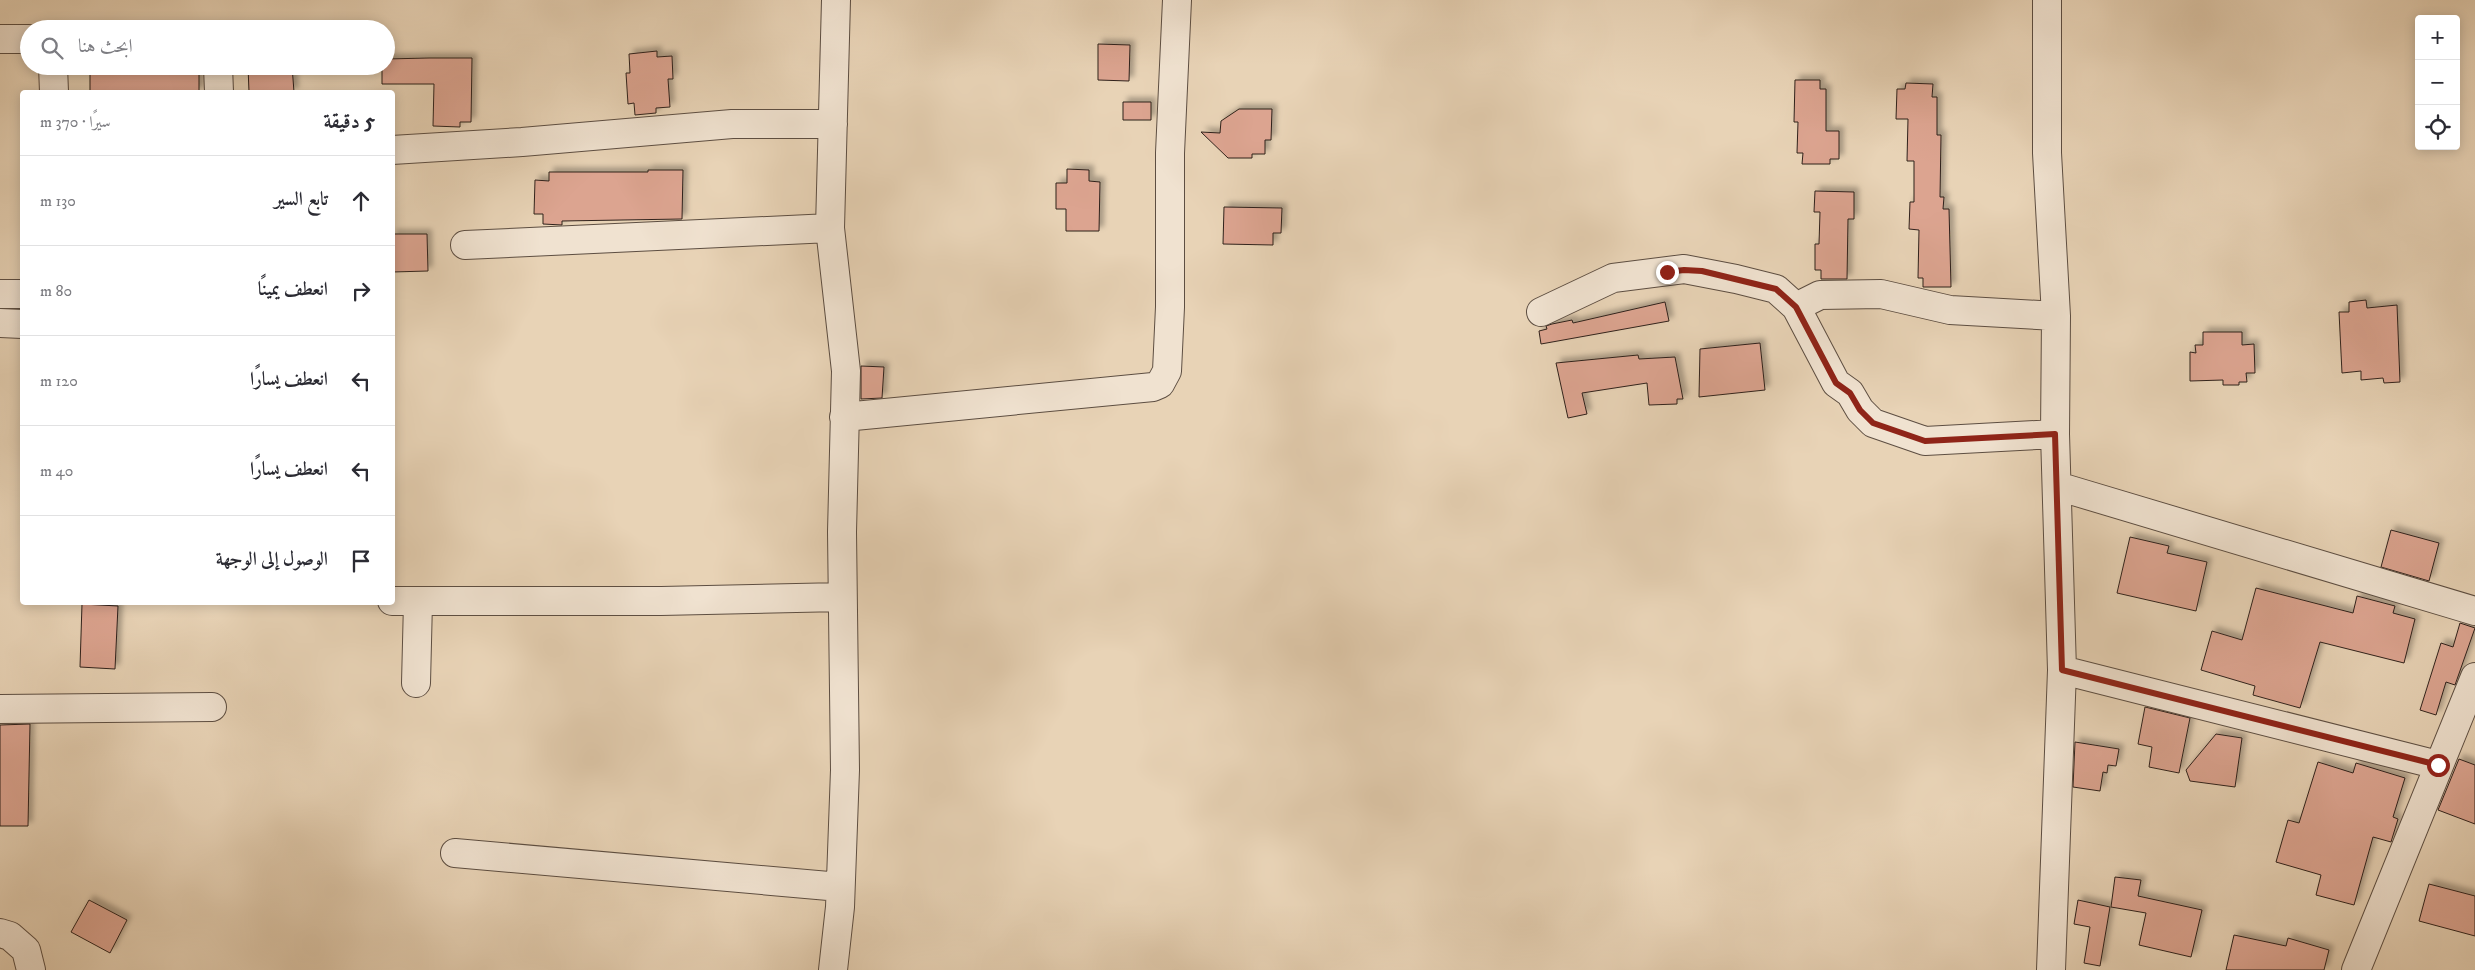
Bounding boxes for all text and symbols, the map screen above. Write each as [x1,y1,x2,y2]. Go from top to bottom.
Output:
map controls [2415,15,2460,150]
button: + [2415,15,2460,60]
search box [20,20,395,75]
icon: search [38,34,66,62]
text: ابحث هنا [78,35,133,58]
button: − [2415,60,2460,105]
button: locate [2415,105,2460,150]
text: 5 دقيقة [323,109,375,135]
text: سيرًا · 370 m [40,112,111,132]
icon: ahead [347,187,375,215]
text: تابع السير [274,188,328,211]
text: 130 m [40,191,76,211]
route end [1656,261,1679,284]
icon: right [347,277,375,305]
text: انعطف يمينًا [258,278,328,301]
text: 80 m [40,281,72,301]
icon: left [347,367,375,395]
text: انعطف يسارًا [250,368,328,391]
text: 120 m [40,371,78,391]
icon: left [347,457,375,485]
text: انعطف يسارًا [250,458,328,481]
text: 40 m [40,461,73,481]
icon: arrive [347,547,375,575]
text: الوصول إلى الوجهة [216,548,328,571]
route start [2427,754,2450,777]

